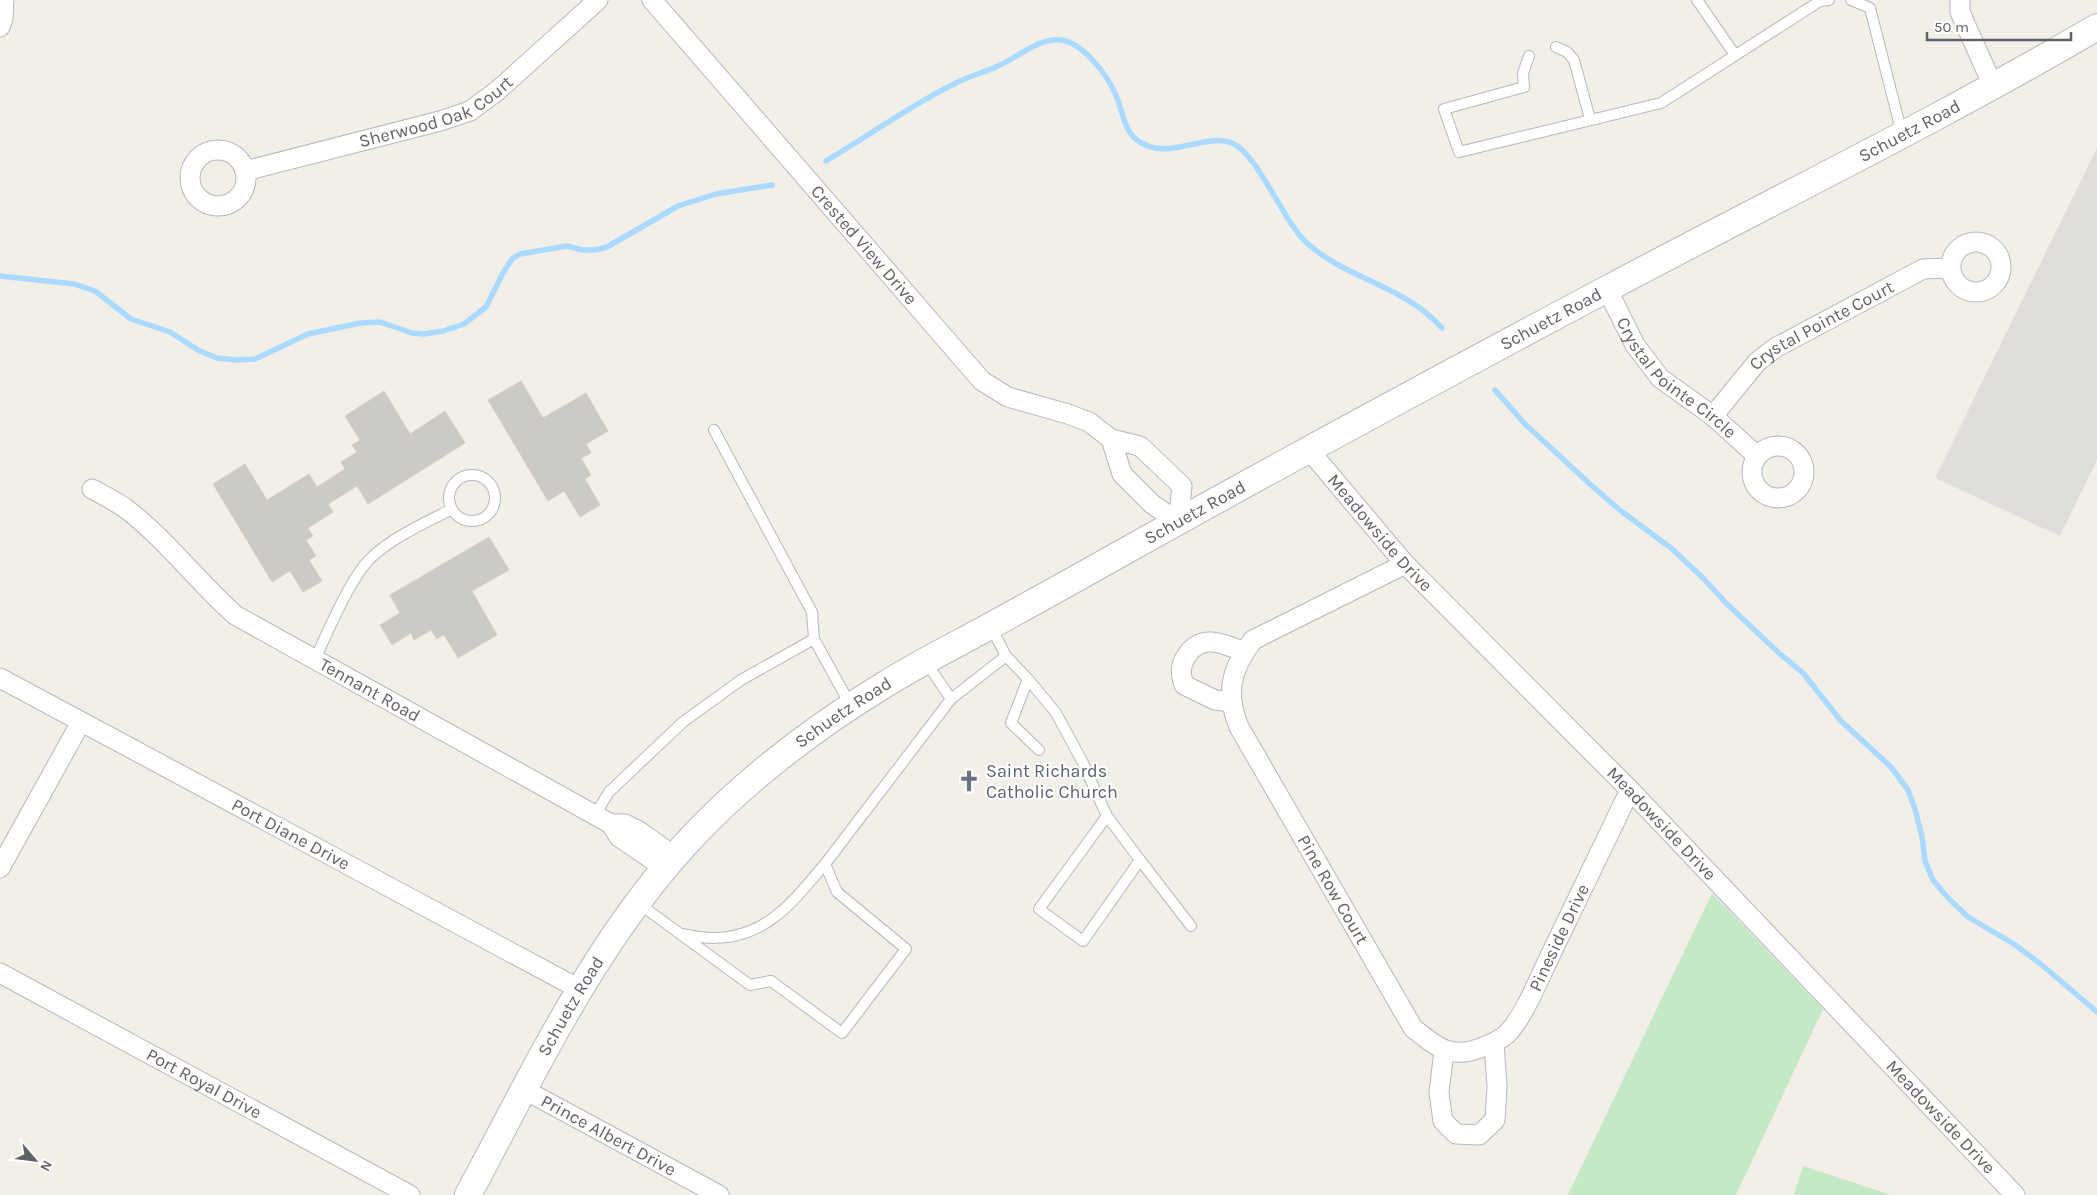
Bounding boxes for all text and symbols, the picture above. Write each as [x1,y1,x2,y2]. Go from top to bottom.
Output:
scale bar [1927,10,2071,42]
text: 50 m [1934,18,1969,36]
street label: Sherwood Oak Court [356,71,518,152]
street label: Schuetz Road [1855,95,1964,167]
street label: Crested View Drive [806,180,922,309]
street label: Crystal Pointe Court [1744,276,1898,374]
street label: Schuetz Road [1496,283,1606,355]
street label: Crystal Pointe Circle [1612,313,1741,443]
street label: Meadowside Drive [1323,469,1437,596]
street label: Schuetz Road [1141,475,1249,549]
street label: Tennant Road [316,653,424,727]
street label: Schuetz Road [790,672,896,753]
place label: Saint Richards Catholic Church [986,760,1118,803]
street label: Meadowside Drive [1602,762,1721,885]
church icon: Saint Richards Catholic Church [956,768,982,794]
street label: Port Diane Drive [228,793,354,875]
street label: Pine Row Court [1293,831,1373,949]
street label: Pineside Drive [1524,880,1594,995]
street label: Schuetz Road [533,952,609,1060]
street label: Port Royal Drive [143,1043,266,1124]
street label: Meadowside Drive [1881,1055,2000,1179]
street label: Prince Albert Drive [537,1090,680,1181]
north arrow [10,1135,60,1185]
text: N [36,1157,56,1174]

